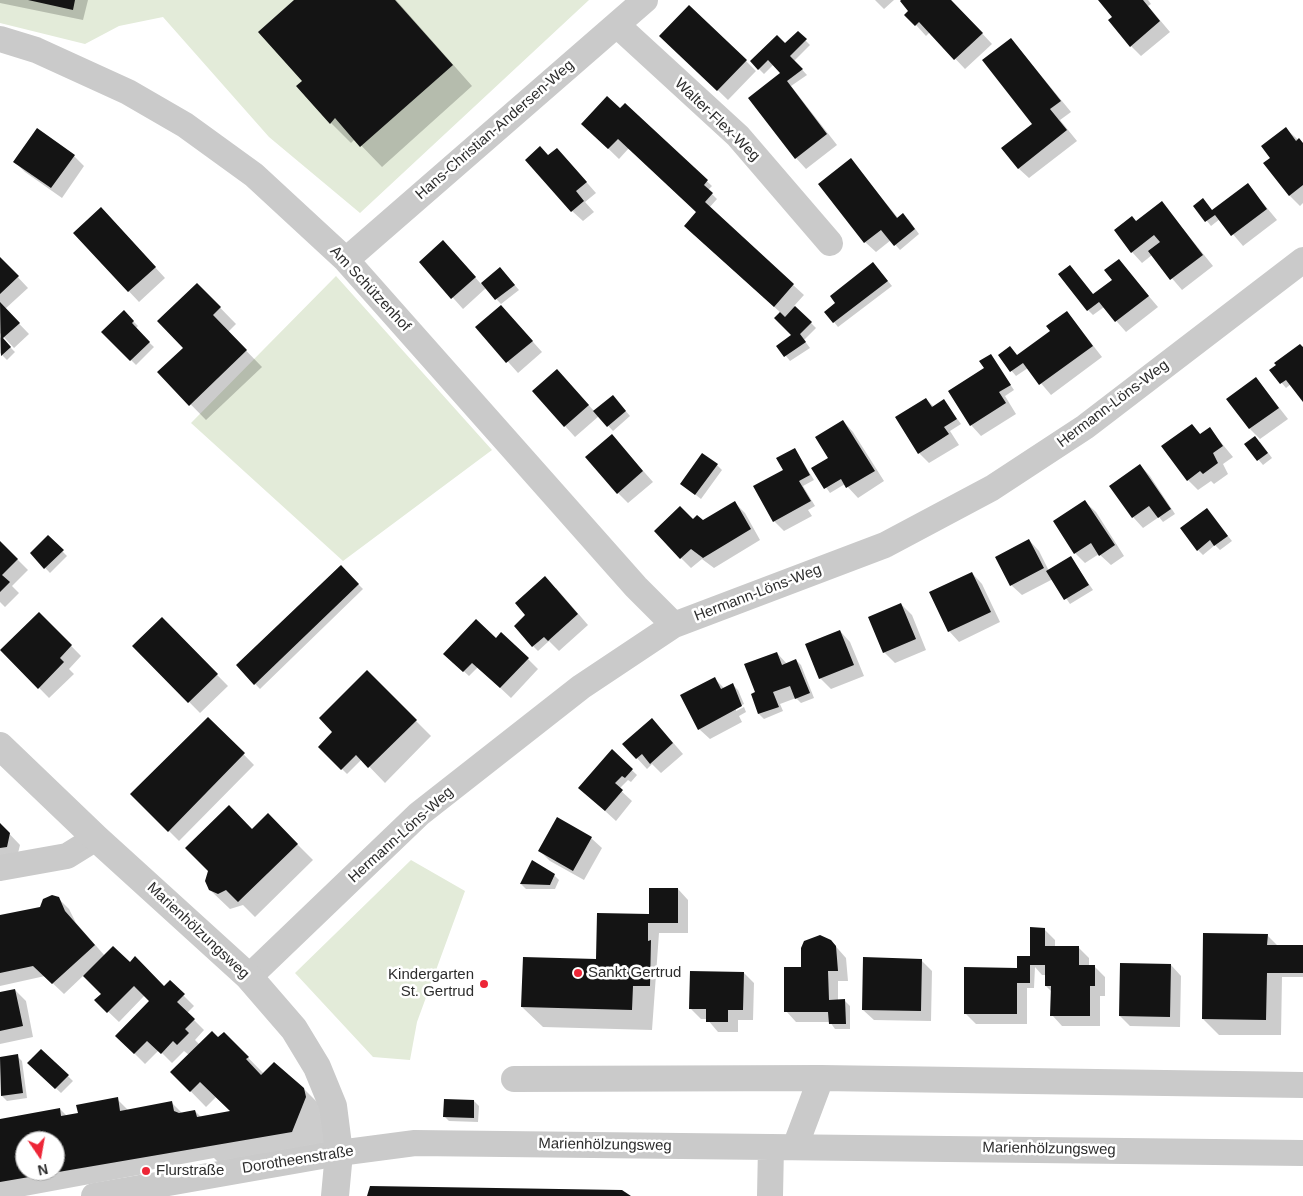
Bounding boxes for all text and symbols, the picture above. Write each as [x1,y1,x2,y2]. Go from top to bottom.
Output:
street label: Hans-Christian-Andersen-Weg [412,56,578,204]
street label: Walter-Flex-Weg [671,75,763,165]
street label: Am Schützenhof [326,243,414,335]
street label: Hermann-Löns-Weg [1054,356,1172,452]
street label: Hermann-Löns-Weg [692,560,824,626]
street label: Hermann-Löns-Weg [345,783,457,887]
street label: Marienhölzungsweg [143,879,253,983]
place label: Sankt Gertrud [588,964,681,982]
place label: Kindergarten St. Gertrud [388,966,474,1001]
marker: Sankt Gertrud [572,967,584,979]
marker: Kindergarten St. Gertrud [478,978,490,990]
north arrow [15,1131,65,1181]
street label: Marienhölzungsweg [538,1135,672,1155]
street label: Marienhölzungsweg [982,1139,1116,1159]
street label: Dorotheenstraße [241,1142,355,1178]
text: N [36,1161,50,1179]
place label: Flurstraße [156,1162,224,1180]
marker: Flurstraße [140,1165,152,1177]

